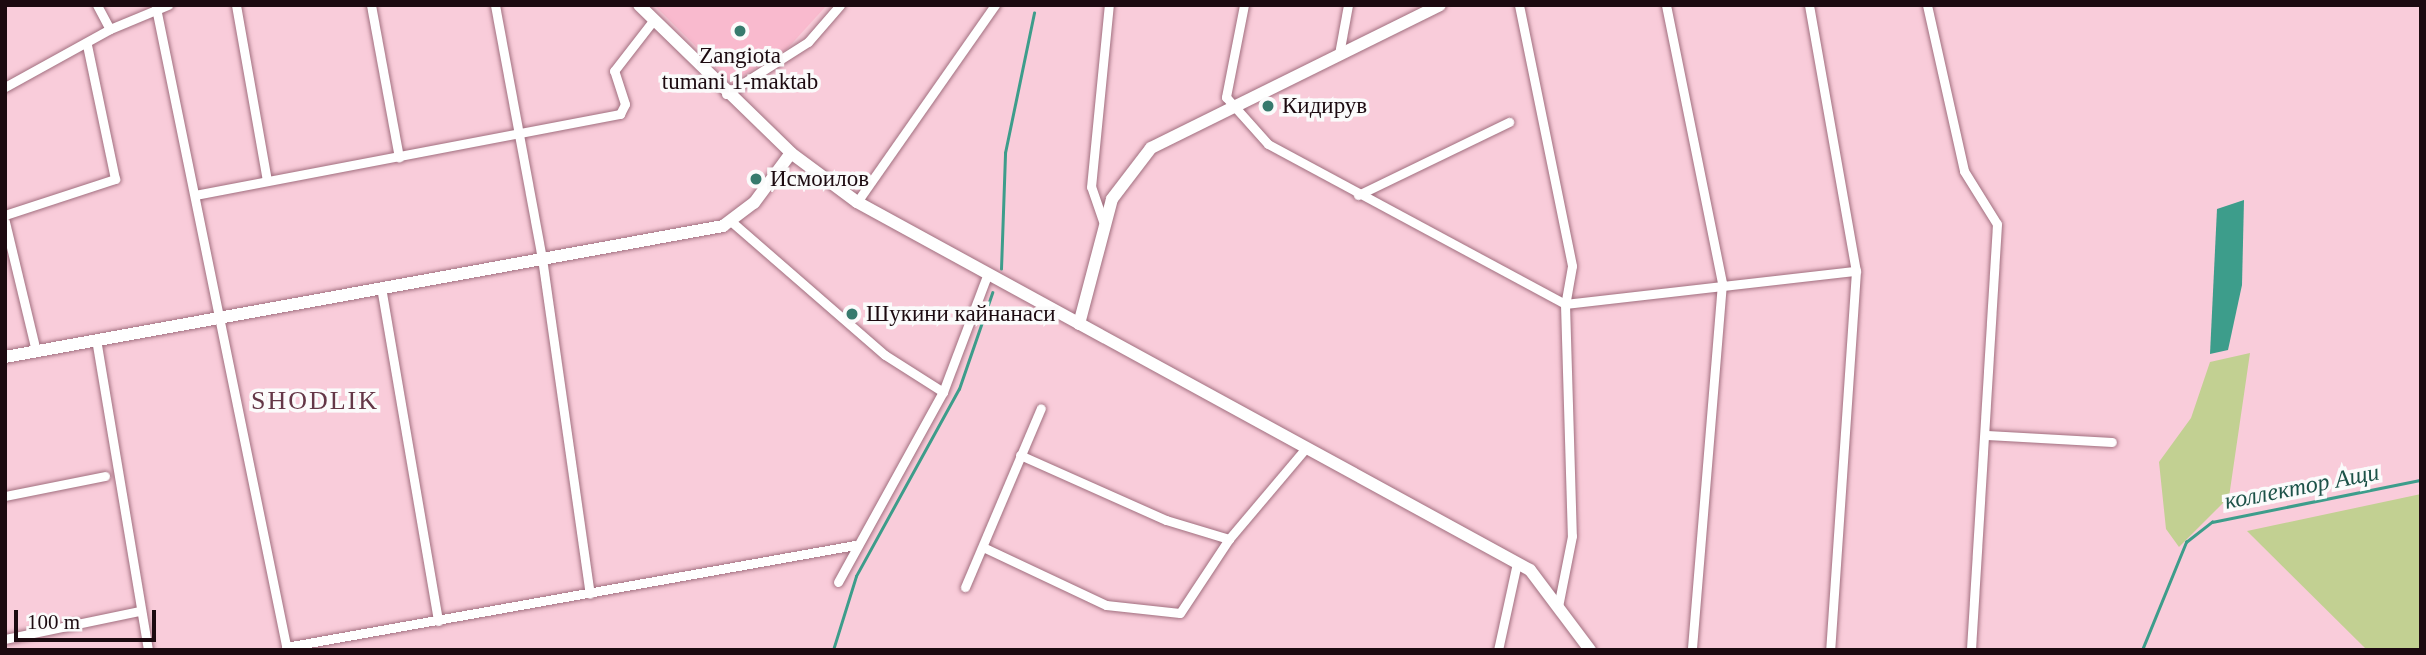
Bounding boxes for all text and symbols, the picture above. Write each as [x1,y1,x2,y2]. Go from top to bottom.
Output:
marker: Zangiota tumani 1-maktab [732,23,748,39]
place label: Zangiota tumani 1-maktab [662,42,818,96]
place label: Кидирув [1282,92,1367,120]
marker: Кидирув [1260,98,1276,114]
place label: Исмоилов [770,165,869,193]
marker: Исмоилов [748,171,764,187]
place label: Шукини кайнанаси [866,300,1055,328]
marker: Шукини кайнанаси [844,306,860,322]
district label: SHODLIK [252,385,378,417]
water label: коллектор Ащи [2222,458,2382,516]
scale bar [18,596,159,640]
text: 100 m [27,610,80,634]

